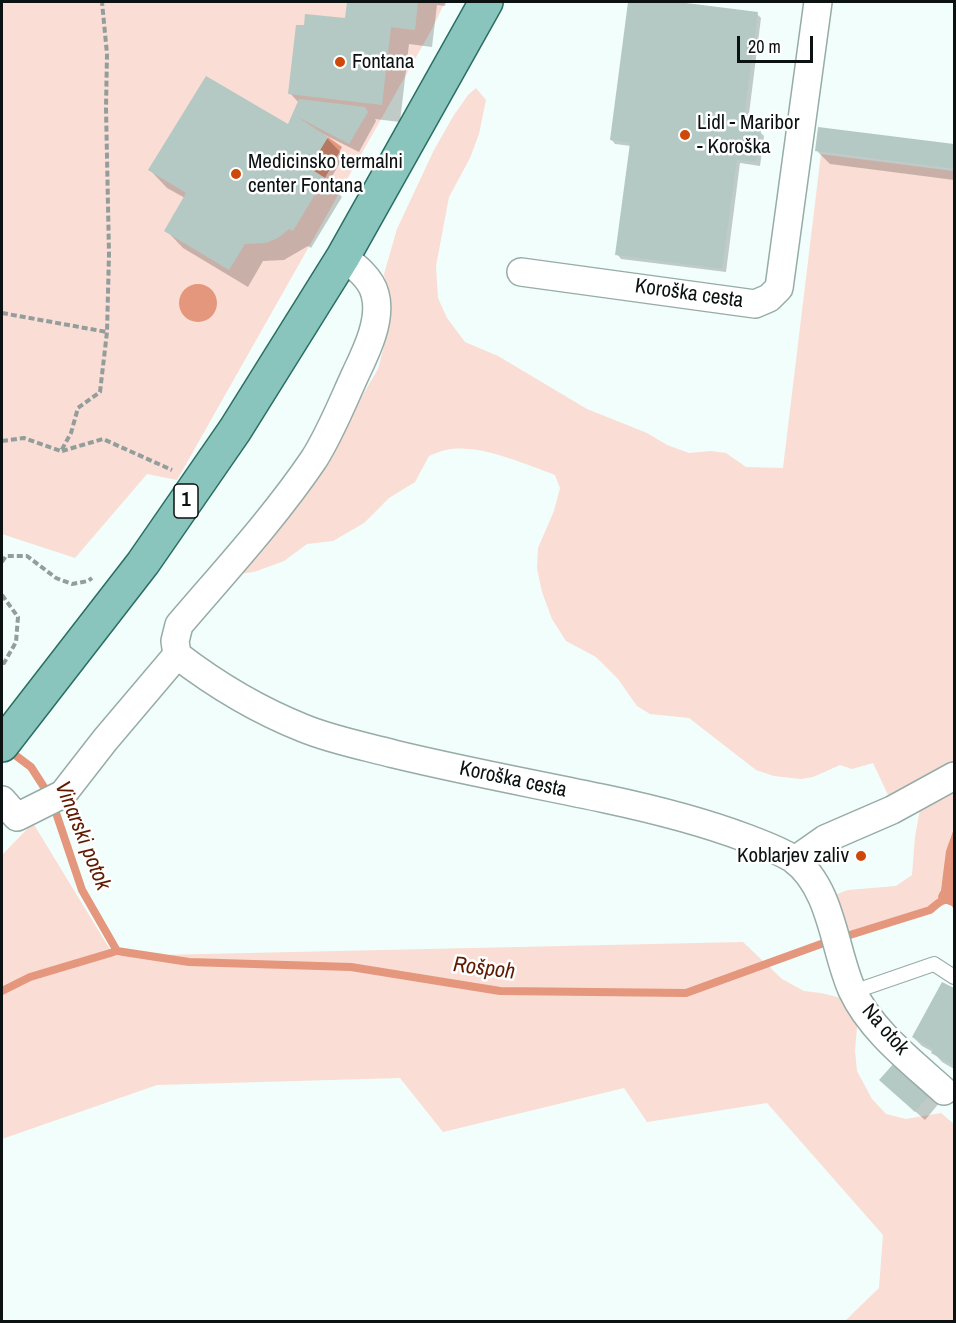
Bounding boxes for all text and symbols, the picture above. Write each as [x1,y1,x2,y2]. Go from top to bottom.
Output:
scale bar [740,24,816,62]
text: 20 m [748,34,781,59]
place label: Fontana [352,49,414,75]
marker: Fontana [333,55,347,69]
place label: Lidl - Maribor - Koroška [697,110,799,160]
marker: Lidl - Maribor - Koroška [678,128,692,142]
place label: Medicinsko termalni center Fontana [248,149,403,199]
marker: Medicinsko termalni center Fontana [229,167,243,181]
street label: Koroška cesta [633,274,745,314]
road number: 1 [174,484,198,518]
street label: Koroška cesta [457,756,569,804]
water label: Vinarski potok [48,778,116,894]
place label: Koblarjev zaliv [737,843,849,869]
marker: Koblarjev zaliv [854,849,868,863]
water label: Rošpoh [452,952,516,986]
street label: Na otok [856,999,914,1061]

